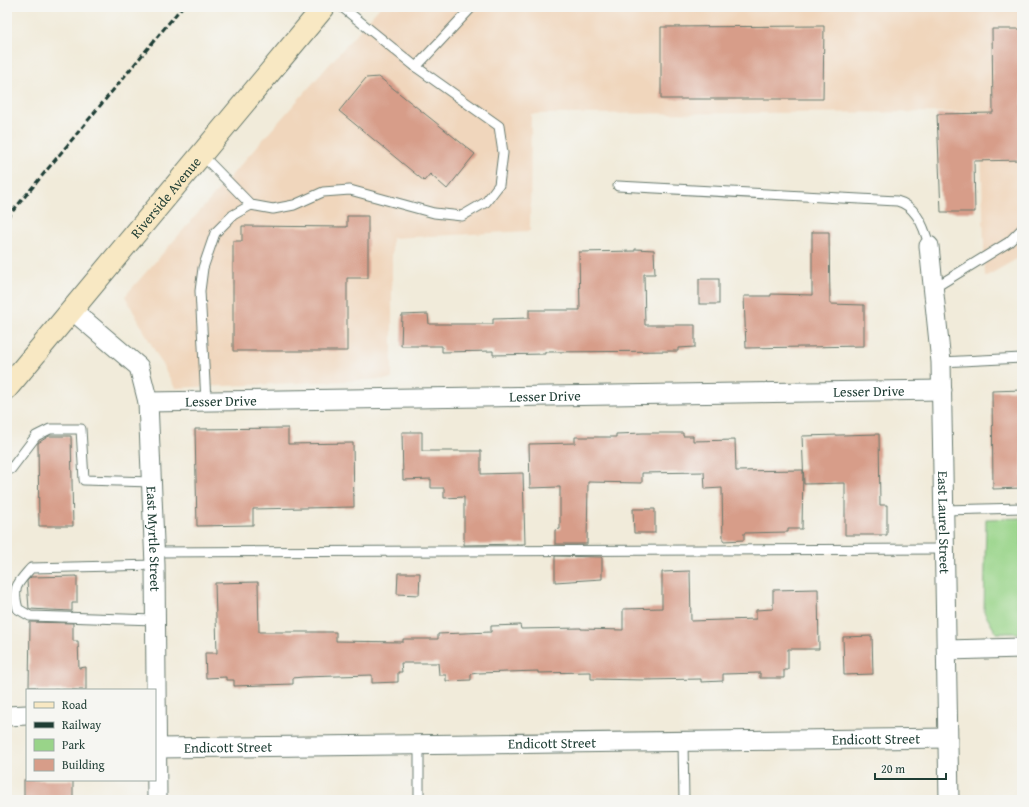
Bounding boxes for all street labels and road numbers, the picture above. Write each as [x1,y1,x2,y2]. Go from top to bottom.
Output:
street label: Riverside Avenue [126,152,206,242]
street label: Lesser Drive [833,381,905,402]
street label: Lesser Drive [509,385,581,407]
street label: Lesser Drive [185,390,257,411]
street label: East Laurel Street [933,471,955,574]
street label: East Myrtle Street [142,486,165,592]
street label: Endicott Street [832,728,920,749]
street label: Endicott Street [508,732,596,754]
street label: Endicott Street [184,737,272,758]

